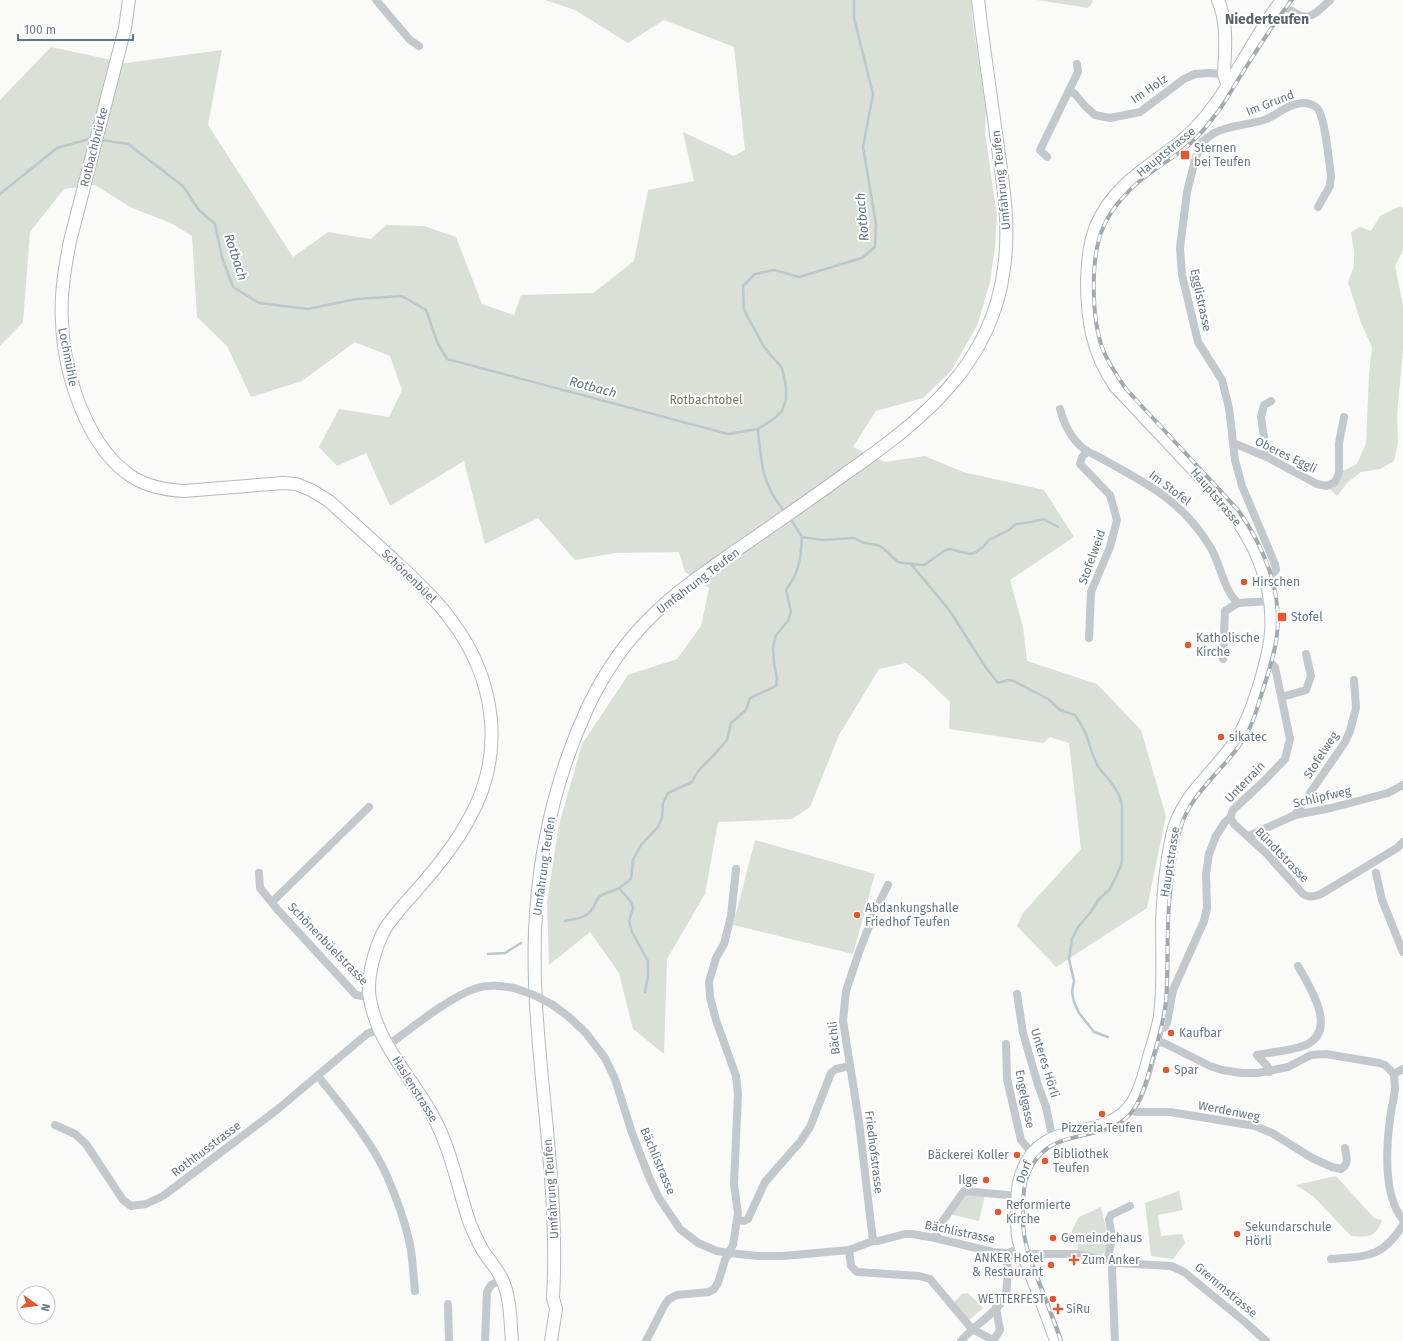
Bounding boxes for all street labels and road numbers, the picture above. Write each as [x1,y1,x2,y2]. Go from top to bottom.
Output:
street label: Im Holz [1128,72,1170,106]
street label: Im Grund [1244,87,1296,119]
street label: Rotbachbrücke [77,106,111,188]
street label: Hauptstrasse [1134,124,1198,180]
street label: Umfahrung Teufen [989,129,1013,231]
street label: Egglistrasse [1188,267,1214,333]
street label: Lochmühle [55,326,81,388]
street label: Oberes Eggli [1253,434,1319,476]
street label: Hauptstrasse [1188,465,1244,529]
street label: Im Stofel [1146,468,1194,509]
street label: Stofelweid [1076,528,1108,586]
street label: Umfahrung Teufen [654,545,742,617]
street label: Schönenbüel [379,546,440,606]
street label: Stofelweg [1301,728,1342,781]
street label: Unterrain [1222,759,1268,805]
street label: Schlipfweg [1292,783,1353,810]
street label: Umfahrung Teufen [530,815,558,917]
street label: Bündtstrasse [1252,825,1312,885]
street label: Hauptstrasse [1158,826,1182,898]
street label: Schönenbüelstrasse [285,900,371,988]
street label: Bächli [825,1021,843,1055]
street label: Unteres Hörli [1028,1027,1062,1099]
street label: Haslenstrasse [389,1053,441,1125]
street label: Engelgasse [1012,1068,1038,1130]
street label: Werdenweg [1197,1098,1262,1124]
street label: Friedhofstrasse [862,1110,886,1194]
street label: Rothhusstrasse [169,1118,243,1180]
street label: Bächlistrasse [638,1125,678,1197]
street label: Umfahrung Teufen [541,1139,561,1239]
street label: Dorf [1013,1158,1035,1185]
street label: Bächlistrasse [923,1218,997,1246]
street label: Gremmstrasse [1192,1260,1260,1320]

